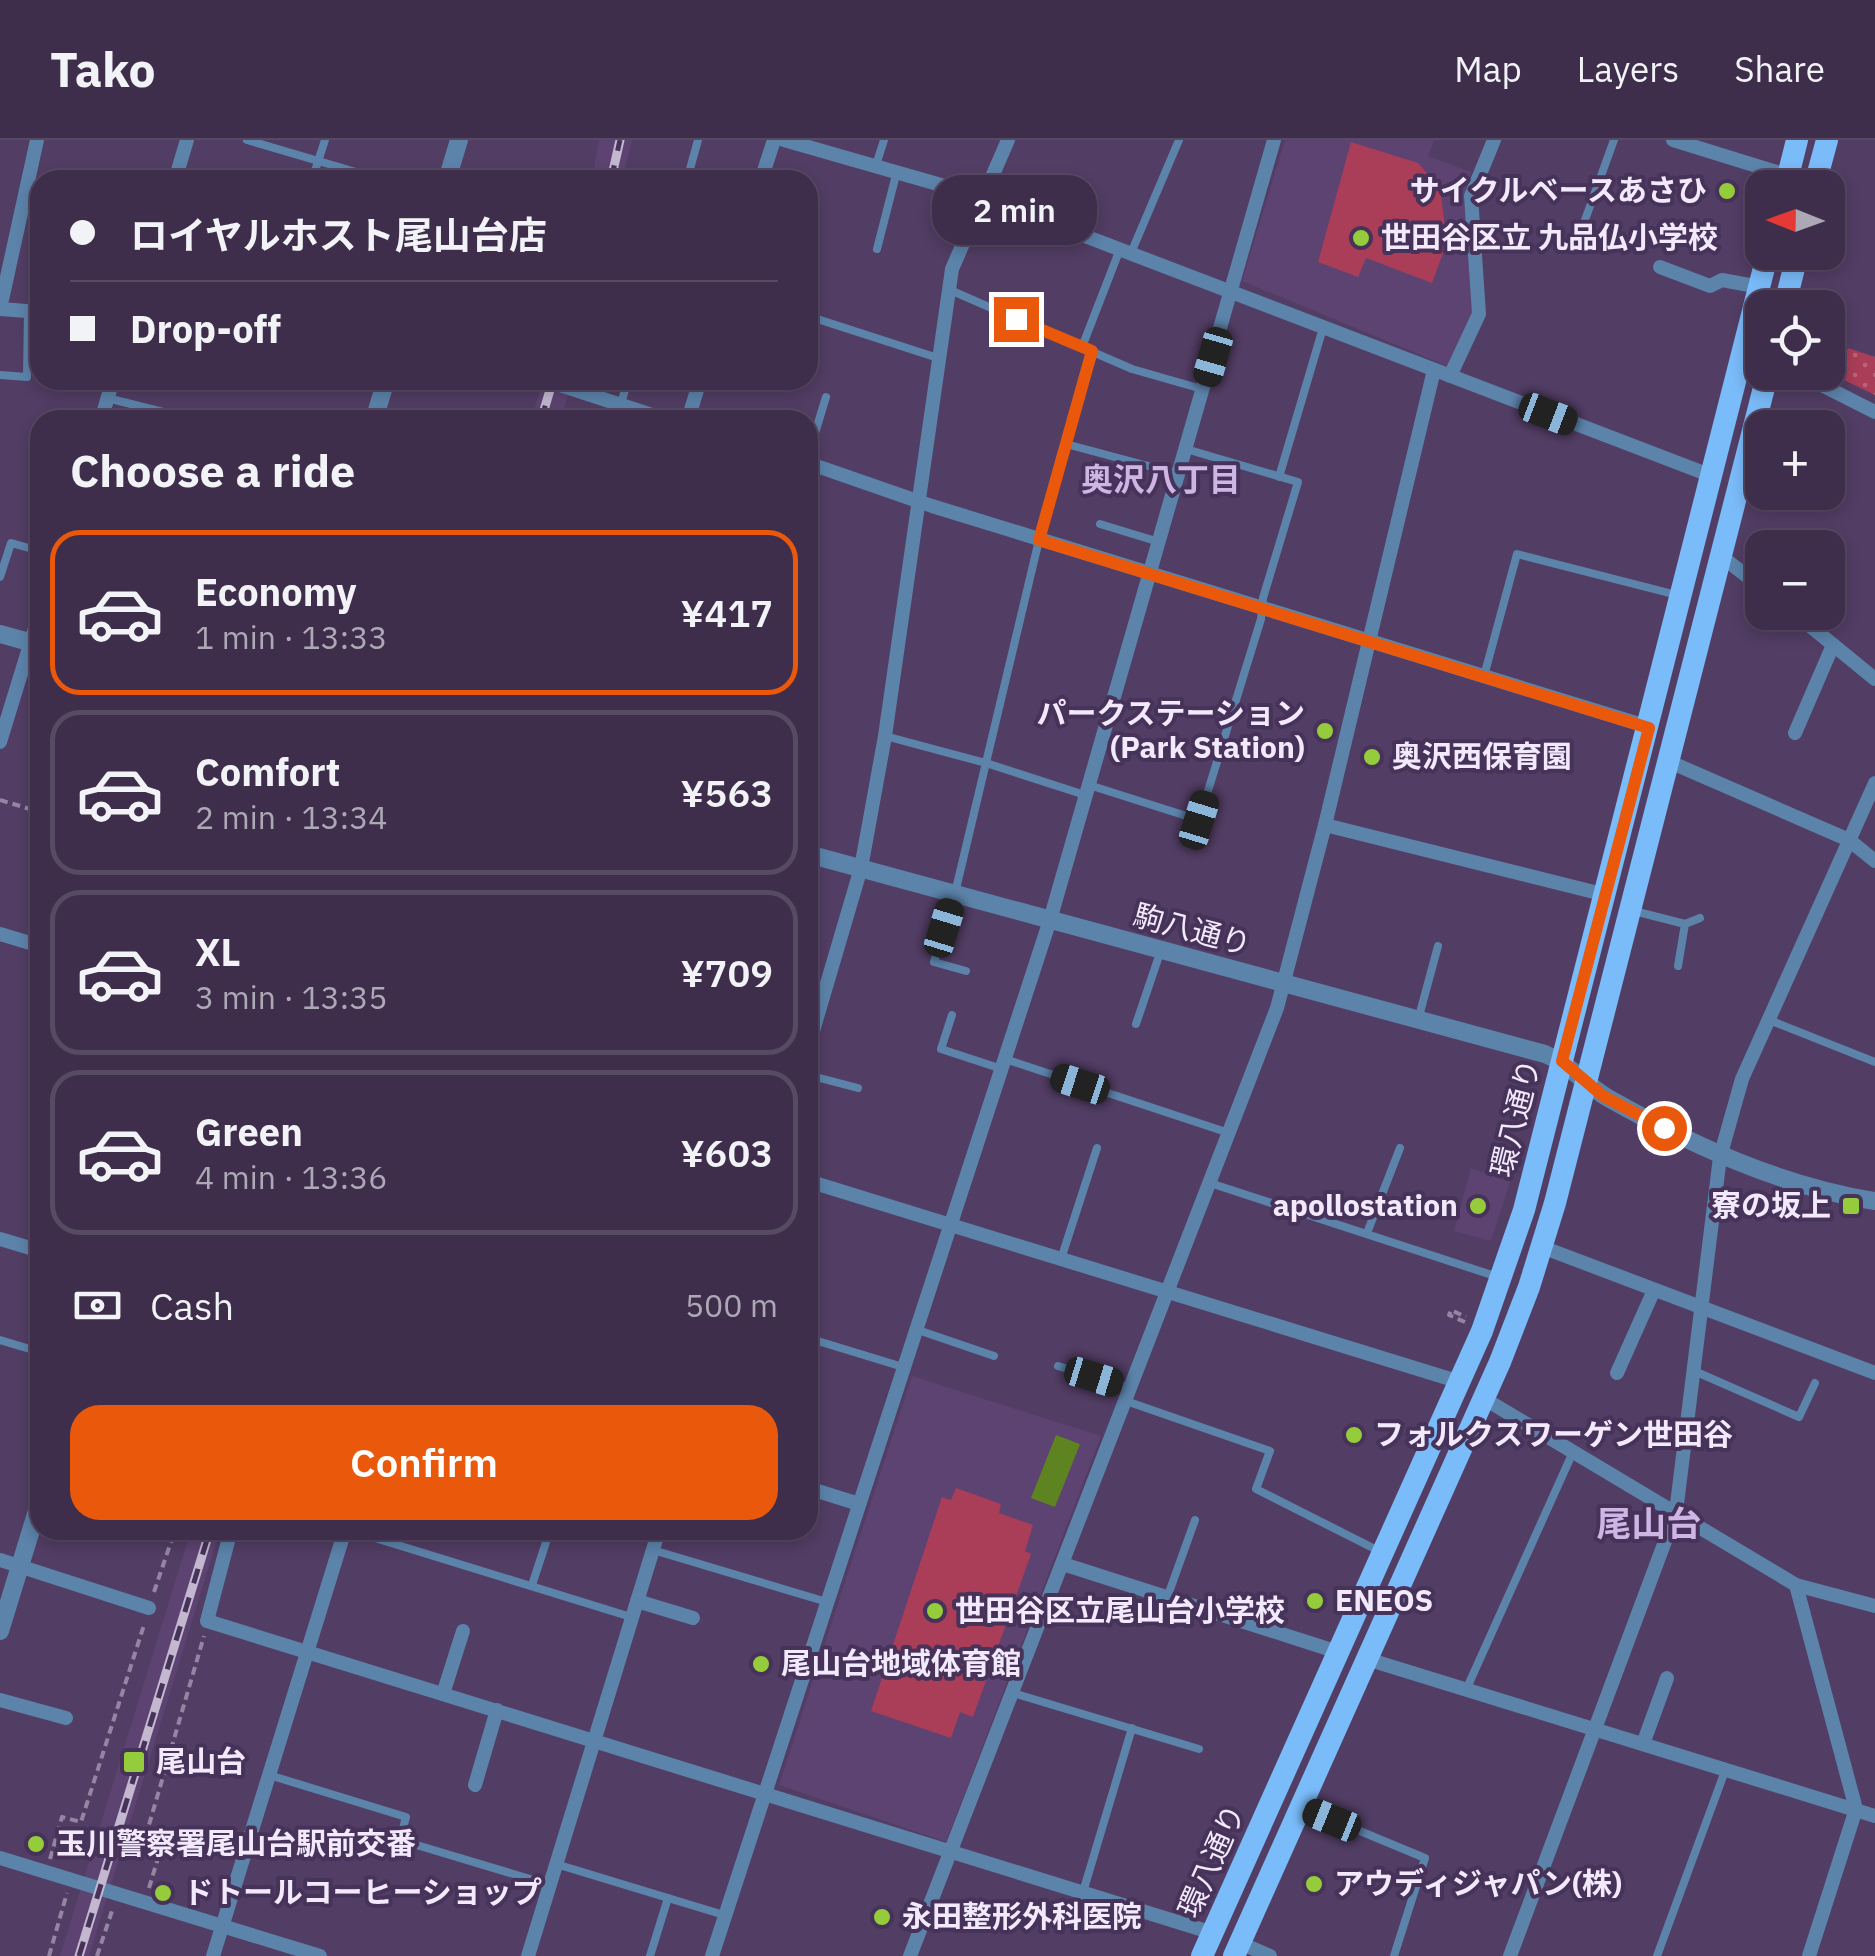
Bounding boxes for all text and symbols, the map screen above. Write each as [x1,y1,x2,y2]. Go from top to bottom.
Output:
text: Tako [50,38,155,100]
text: Map [1454,46,1522,92]
text: Layers [1577,46,1679,92]
text: Share [1734,46,1825,92]
place label: サイクルベースあさひ [1410,170,1707,209]
north arrow [1745,170,1845,270]
map controls [1745,170,1845,630]
callout: 2 min [934,174,1098,244]
marker: サイクルベースあさひ [1716,180,1738,202]
text: 2 min [973,189,1056,231]
text: ロイヤルホスト尾山台店 [130,210,547,259]
place label: 世田谷区立 九品仏小学校 [1381,217,1718,256]
marker: 世田谷区立 九品仏小学校 [1350,227,1372,249]
button: locate [1745,290,1845,390]
route end [994,297,1039,342]
text: Drop-off [130,304,281,353]
car [1190,324,1236,390]
car [1515,389,1581,439]
button: + [1745,410,1845,510]
text: Choose a ride [70,441,355,499]
district label: 奥沢八丁目 [1081,458,1241,500]
button: − [1745,530,1845,630]
text: Economy [195,567,357,616]
icon: car [75,568,165,658]
text: ¥417 [680,588,773,637]
text: 1 min · 13:33 [195,616,388,658]
place label: パークステーション (Park Station) [1037,693,1305,766]
marker: パークステーション (Park Station) [1314,720,1336,742]
place label: 奥沢西保育園 [1392,736,1572,775]
marker: 奥沢西保育園 [1361,746,1383,768]
text: Comfort [195,747,340,796]
icon: car [75,748,165,838]
text: ¥563 [680,768,773,817]
car [1176,787,1222,853]
text: 2 min · 13:34 [195,796,388,838]
street label: 駒八通り [1129,894,1255,963]
car [921,895,967,961]
text: XL [195,927,241,976]
icon: car [75,928,165,1018]
text: ¥709 [680,948,773,997]
text: 3 min · 13:35 [195,976,388,1018]
street label: 環八通り [1481,1055,1548,1181]
car [1047,1060,1113,1108]
route start [1642,1106,1687,1151]
text: Green [195,1107,303,1156]
icon: car [75,1108,165,1198]
text: ¥603 [680,1128,773,1177]
text: 4 min · 13:36 [195,1156,388,1198]
place label: apollostation [1273,1185,1458,1224]
place label: 寮の坂上 [1711,1185,1831,1224]
marker: apollostation [1467,1195,1489,1217]
marker: 寮の坂上 [1840,1195,1862,1217]
icon: cash [70,1278,125,1333]
text: Cash [150,1281,234,1330]
text: 500 m [685,1284,778,1326]
car [1061,1354,1127,1400]
button: Confirm [70,1405,778,1520]
place label: フォルクスワーゲン世田谷 [1374,1414,1733,1453]
marker: フォルクスワーゲン世田谷 [1343,1424,1365,1446]
district label: 尾山台 [1596,1500,1702,1546]
place label: ENEOS [1335,1580,1433,1619]
place label: 世田谷区立尾山台小学校 [955,1590,1285,1629]
marker: ENEOS [1304,1590,1326,1612]
marker: 世田谷区立尾山台小学校 [924,1600,946,1622]
place label: 尾山台地域体育館 [781,1643,1021,1682]
marker: 尾山台地域体育館 [750,1653,772,1675]
place label: 尾山台 [156,1741,246,1780]
marker: 尾山台 [121,1749,147,1775]
car [1299,1795,1365,1845]
street label: 環八通り [1168,1798,1253,1923]
place label: 玉川警察署尾山台駅前交番 [56,1823,416,1862]
marker: 玉川警察署尾山台駅前交番 [25,1833,47,1855]
place label: アウディジャパン(株) [1334,1863,1622,1902]
place label: ドトールコーヒーショップ [183,1872,542,1911]
marker: アウディジャパン(株) [1303,1873,1325,1895]
marker: ドトールコーヒーショップ [152,1882,174,1904]
place label: 永田整形外科医院 [902,1896,1142,1935]
marker: 永田整形外科医院 [871,1906,893,1928]

